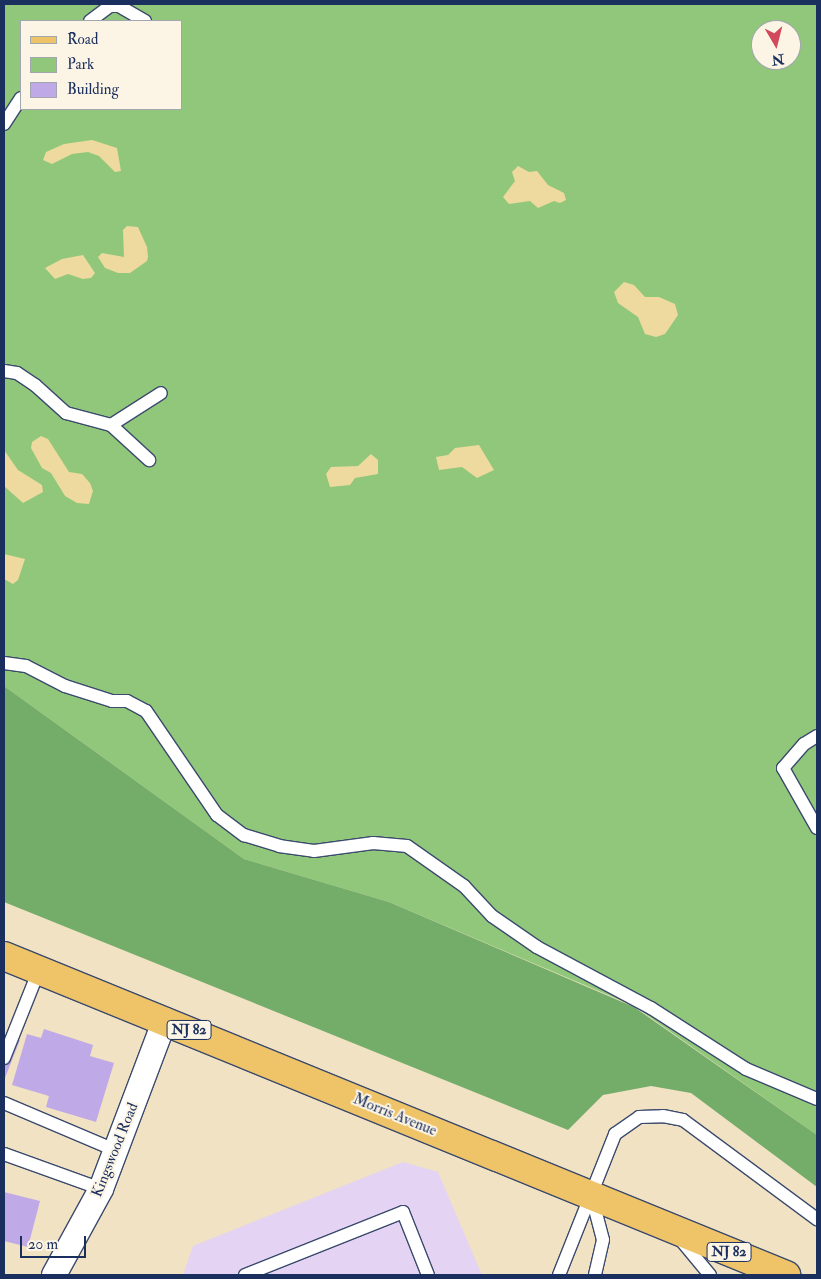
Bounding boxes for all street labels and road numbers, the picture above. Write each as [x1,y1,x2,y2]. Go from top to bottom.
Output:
road number: NJ 82 [166,1018,212,1042]
street label: Morris Avenue [351,1090,439,1140]
street label: Kingswood Road [88,1100,142,1200]
road number: NJ 82 [706,1240,752,1264]

